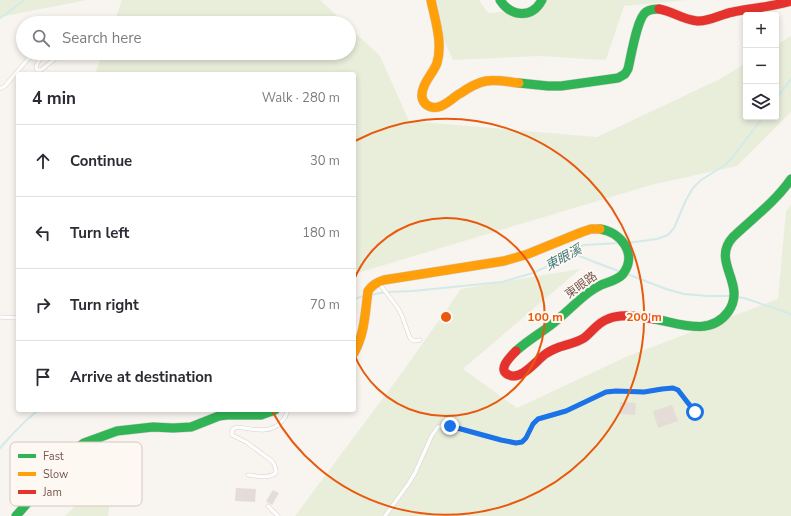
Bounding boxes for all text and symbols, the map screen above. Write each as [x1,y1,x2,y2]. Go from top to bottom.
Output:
map controls [743,12,779,120]
button: + [743,12,779,48]
search box [16,16,356,60]
icon: search [30,27,52,49]
text: Search here [62,28,142,48]
button: − [743,48,779,84]
button: layers [743,84,779,120]
text: 4 min [32,87,76,110]
text: Walk · 280 m [262,89,340,107]
icon: ahead [32,150,54,172]
text: Continue [70,151,132,171]
text: 30 m [310,152,340,170]
icon: left [32,222,54,244]
text: Turn left [70,223,129,243]
text: 180 m [302,224,340,242]
water label: 東眼溪 [542,240,587,275]
street label: 東眼路 [562,268,600,302]
icon: right [32,294,54,316]
text: Turn right [70,295,139,315]
text: 70 m [310,296,340,314]
text: 100 m [527,309,563,325]
text: 200 m [626,309,662,325]
centre of rings [439,310,453,324]
icon: arrive [32,366,54,388]
text: Arrive at destination [70,367,213,387]
route start [686,403,704,421]
route end [441,417,459,435]
legend [10,442,142,506]
text: Fast [43,449,64,464]
text: Slow [43,467,68,482]
text: Jam [42,485,62,500]

